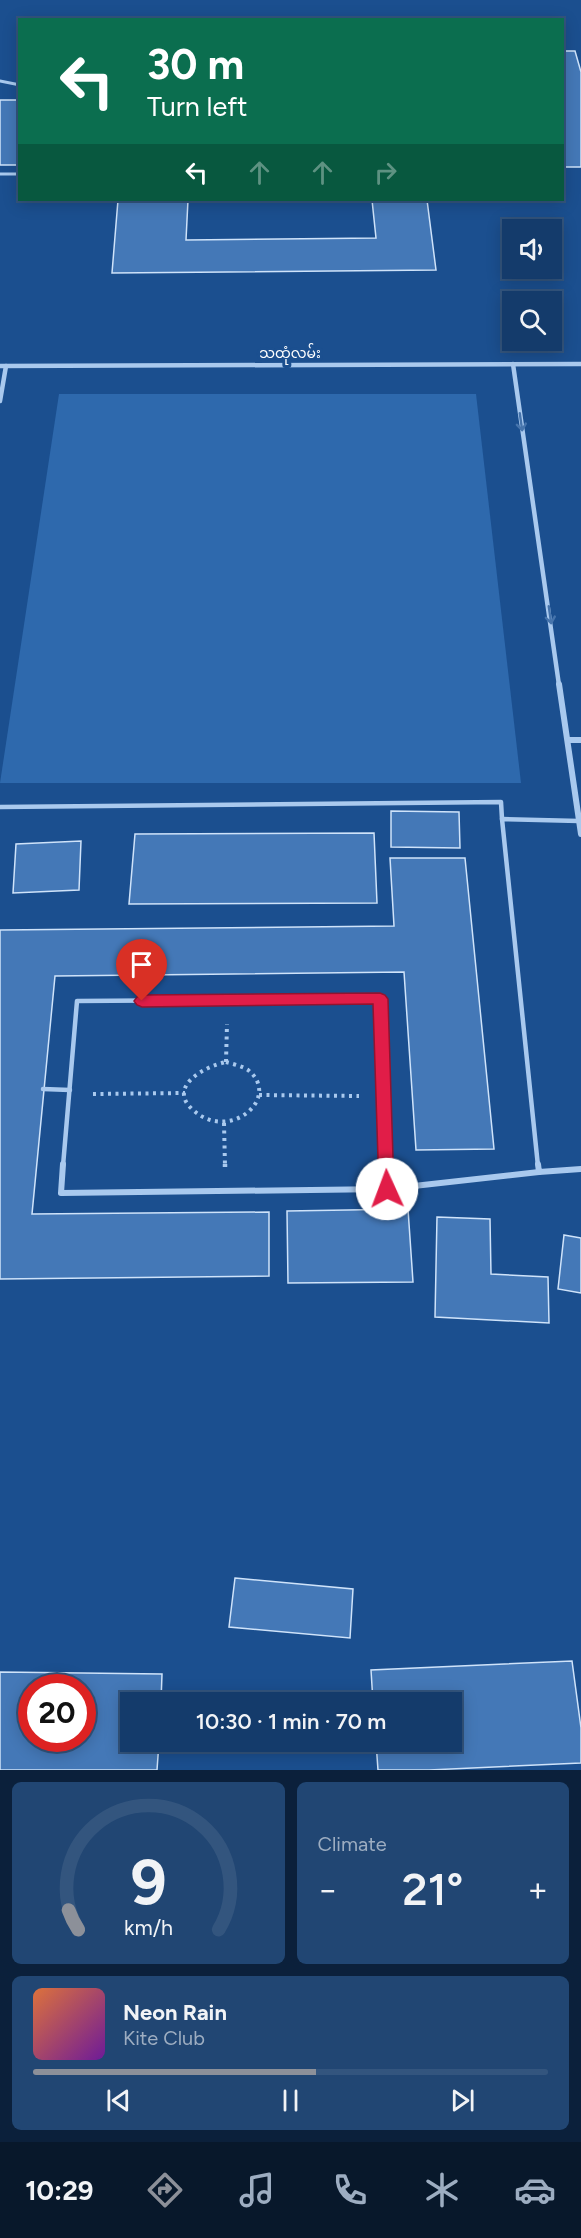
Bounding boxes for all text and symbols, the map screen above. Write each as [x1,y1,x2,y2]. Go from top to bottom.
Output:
text: 30 m [147,39,244,90]
icon: left [48,42,126,120]
text: Turn left [147,90,247,123]
icon: left [180,156,213,189]
icon: ahead [243,156,276,189]
icon: ahead [306,156,339,189]
icon: right [369,156,402,189]
map controls [502,219,562,351]
button: sound [502,219,562,279]
button: search [502,291,562,351]
street label: သထုံလမ်း [259,343,321,365]
one-way arrow [516,412,527,432]
one-way arrow [544,605,555,625]
pin [116,939,167,1001]
icon: arrive [125,948,158,981]
position arrow [355,1157,419,1221]
speed limit sign: 20 [18,1674,96,1752]
text: 10:30 · 1 min · 70 m [196,1708,386,1735]
text: Climate [318,1832,387,1856]
text: 9 [130,1845,166,1920]
text: 21° [402,1862,463,1916]
text: − [318,1870,338,1909]
text: + [527,1870,548,1909]
text: km/h [124,1915,173,1940]
text: Neon Rain [123,1999,227,2026]
text: Kite Club [123,2026,205,2050]
icon: previous [102,2084,135,2117]
icon: pause [274,2084,307,2117]
icon: next [446,2084,479,2117]
icon: directions [144,2169,186,2211]
icon: music [236,2169,278,2211]
icon: phone [329,2169,371,2211]
icon: climate [421,2169,463,2211]
icon: car [514,2169,556,2211]
text: 10:29 [25,2174,94,2207]

